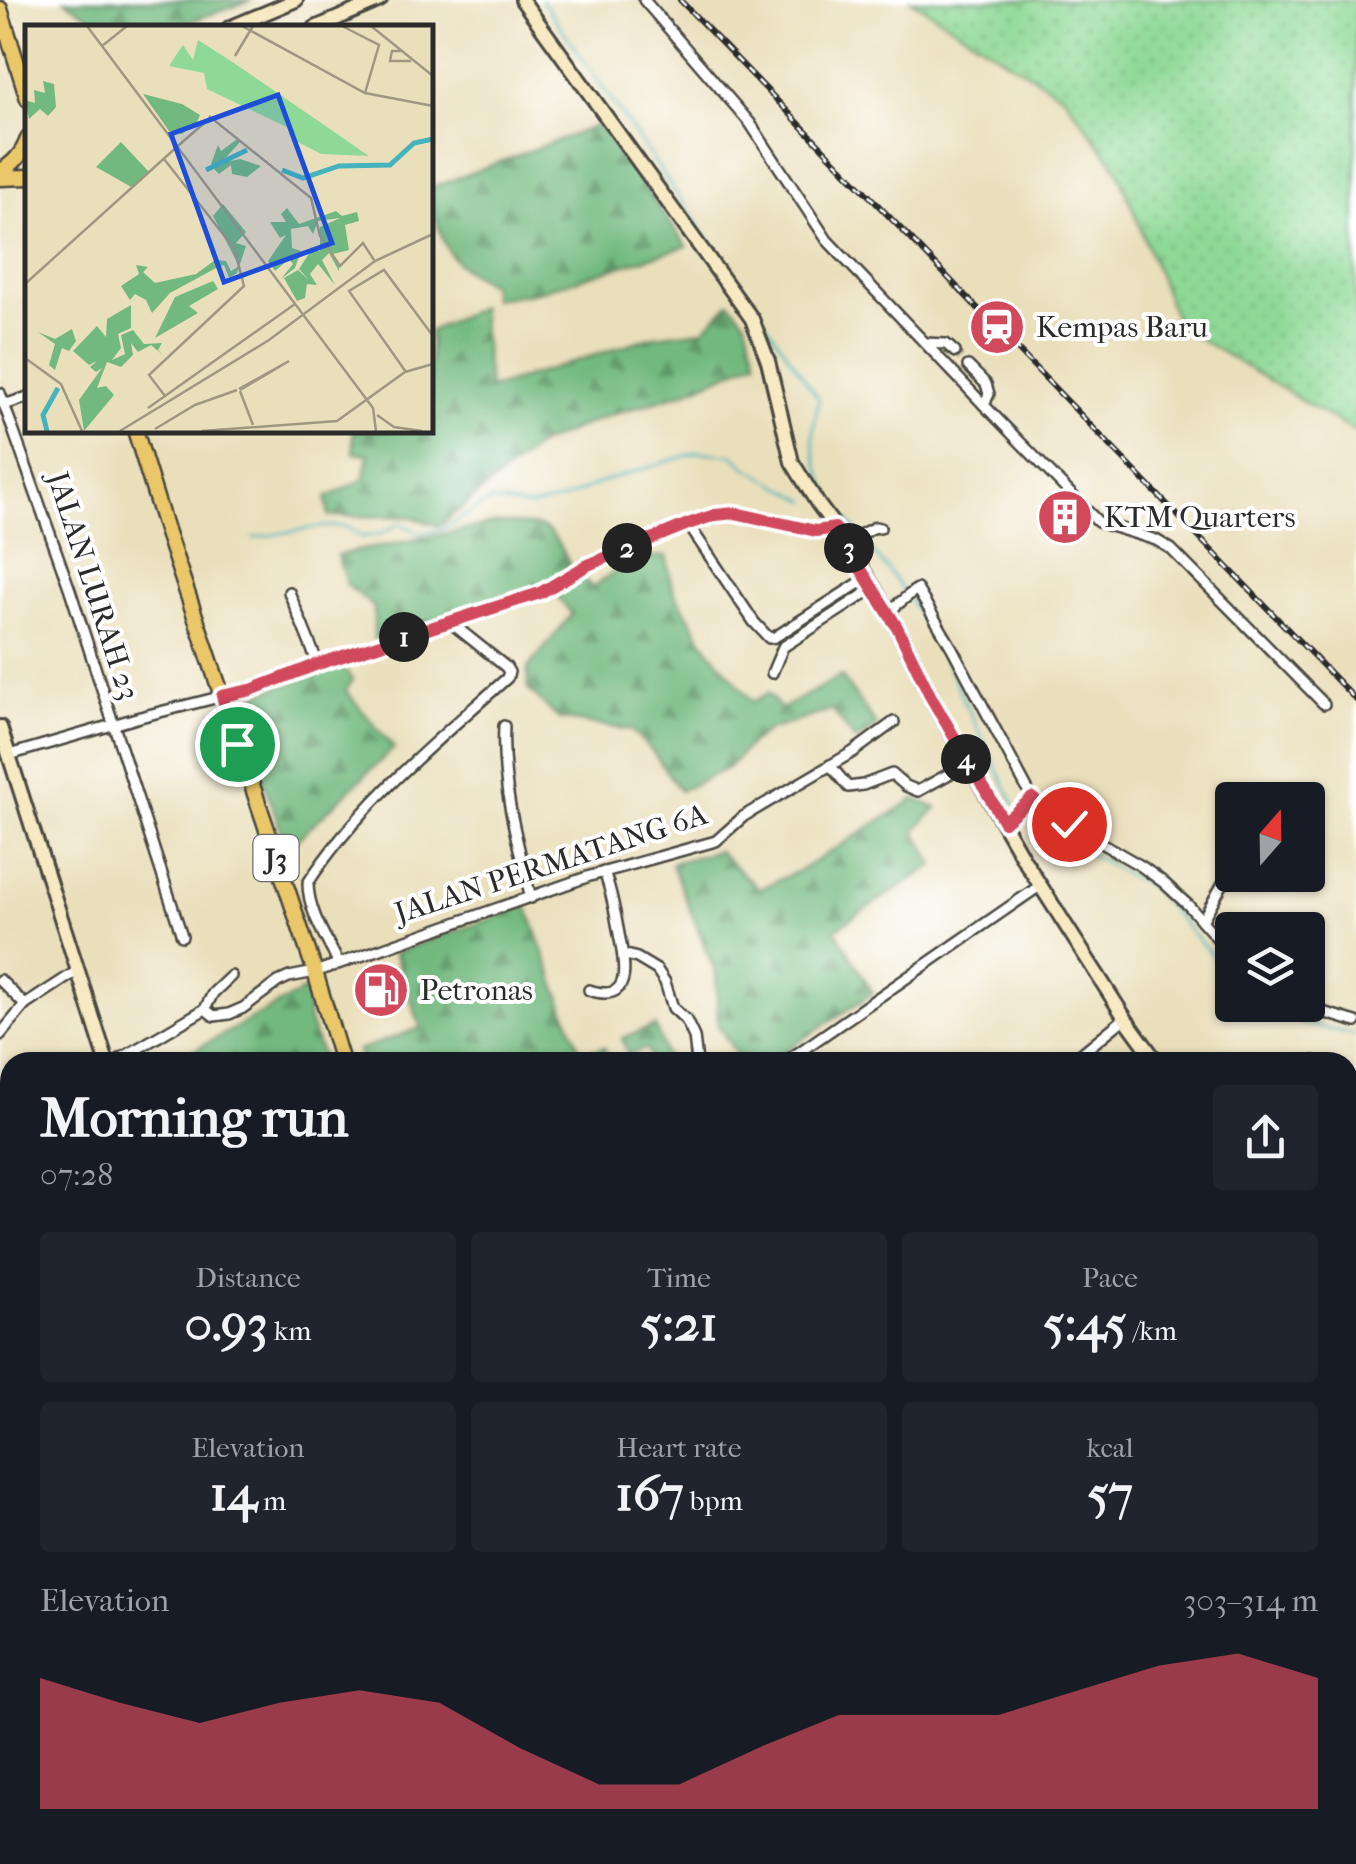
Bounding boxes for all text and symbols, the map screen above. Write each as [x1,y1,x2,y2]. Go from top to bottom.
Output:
inset map [25,25,432,432]
station icon: Kempas Baru [967,297,1027,357]
place label: Kempas Baru [1036,310,1208,345]
street label: JALAN LURAH 23 [39,466,146,704]
building icon: KTM Quarters [1035,487,1095,547]
place label: KTM Quarters [1104,500,1295,535]
pin: 2 [602,523,652,573]
pin: 3 [824,523,874,573]
text: 2 [620,531,634,564]
text: 3 [843,531,855,564]
pin: 1 [379,612,429,662]
text: 1 [399,620,409,653]
pin [195,702,280,787]
icon: arrive [210,717,265,772]
pin: 4 [941,734,991,784]
text: 4 [958,742,974,775]
pin [1027,782,1112,867]
north arrow [1215,782,1325,892]
map controls [1215,782,1325,1022]
street label: JALAN PERMATANG 6A [388,797,712,932]
icon: check [1042,797,1097,852]
road number: J3 [254,835,298,881]
button: layers [1215,912,1325,1022]
fuel station icon: Petronas [351,960,411,1020]
place label: Petronas [420,973,533,1008]
button: share [1213,1085,1318,1190]
text: Morning run [40,1086,348,1150]
text: 07:28 [40,1156,113,1193]
text: Distance [195,1261,301,1294]
text: Time [647,1261,711,1294]
text: Pace [1082,1261,1138,1294]
text: 0.93 [185,1294,268,1353]
text: 5:21 [640,1294,718,1353]
text: 5:45 [1043,1294,1127,1353]
text: km [268,1314,311,1347]
text: /km [1127,1314,1177,1347]
text: Elevation [191,1431,305,1464]
text: Heart rate [616,1431,742,1464]
text: kcal [1086,1431,1134,1464]
text: 14 [210,1464,257,1523]
text: 167 [615,1464,684,1523]
text: 57 [1087,1464,1133,1523]
text: m [257,1484,286,1517]
text: bpm [684,1484,743,1517]
text: Elevation [40,1582,169,1619]
text: 303–314 m [1183,1582,1318,1619]

